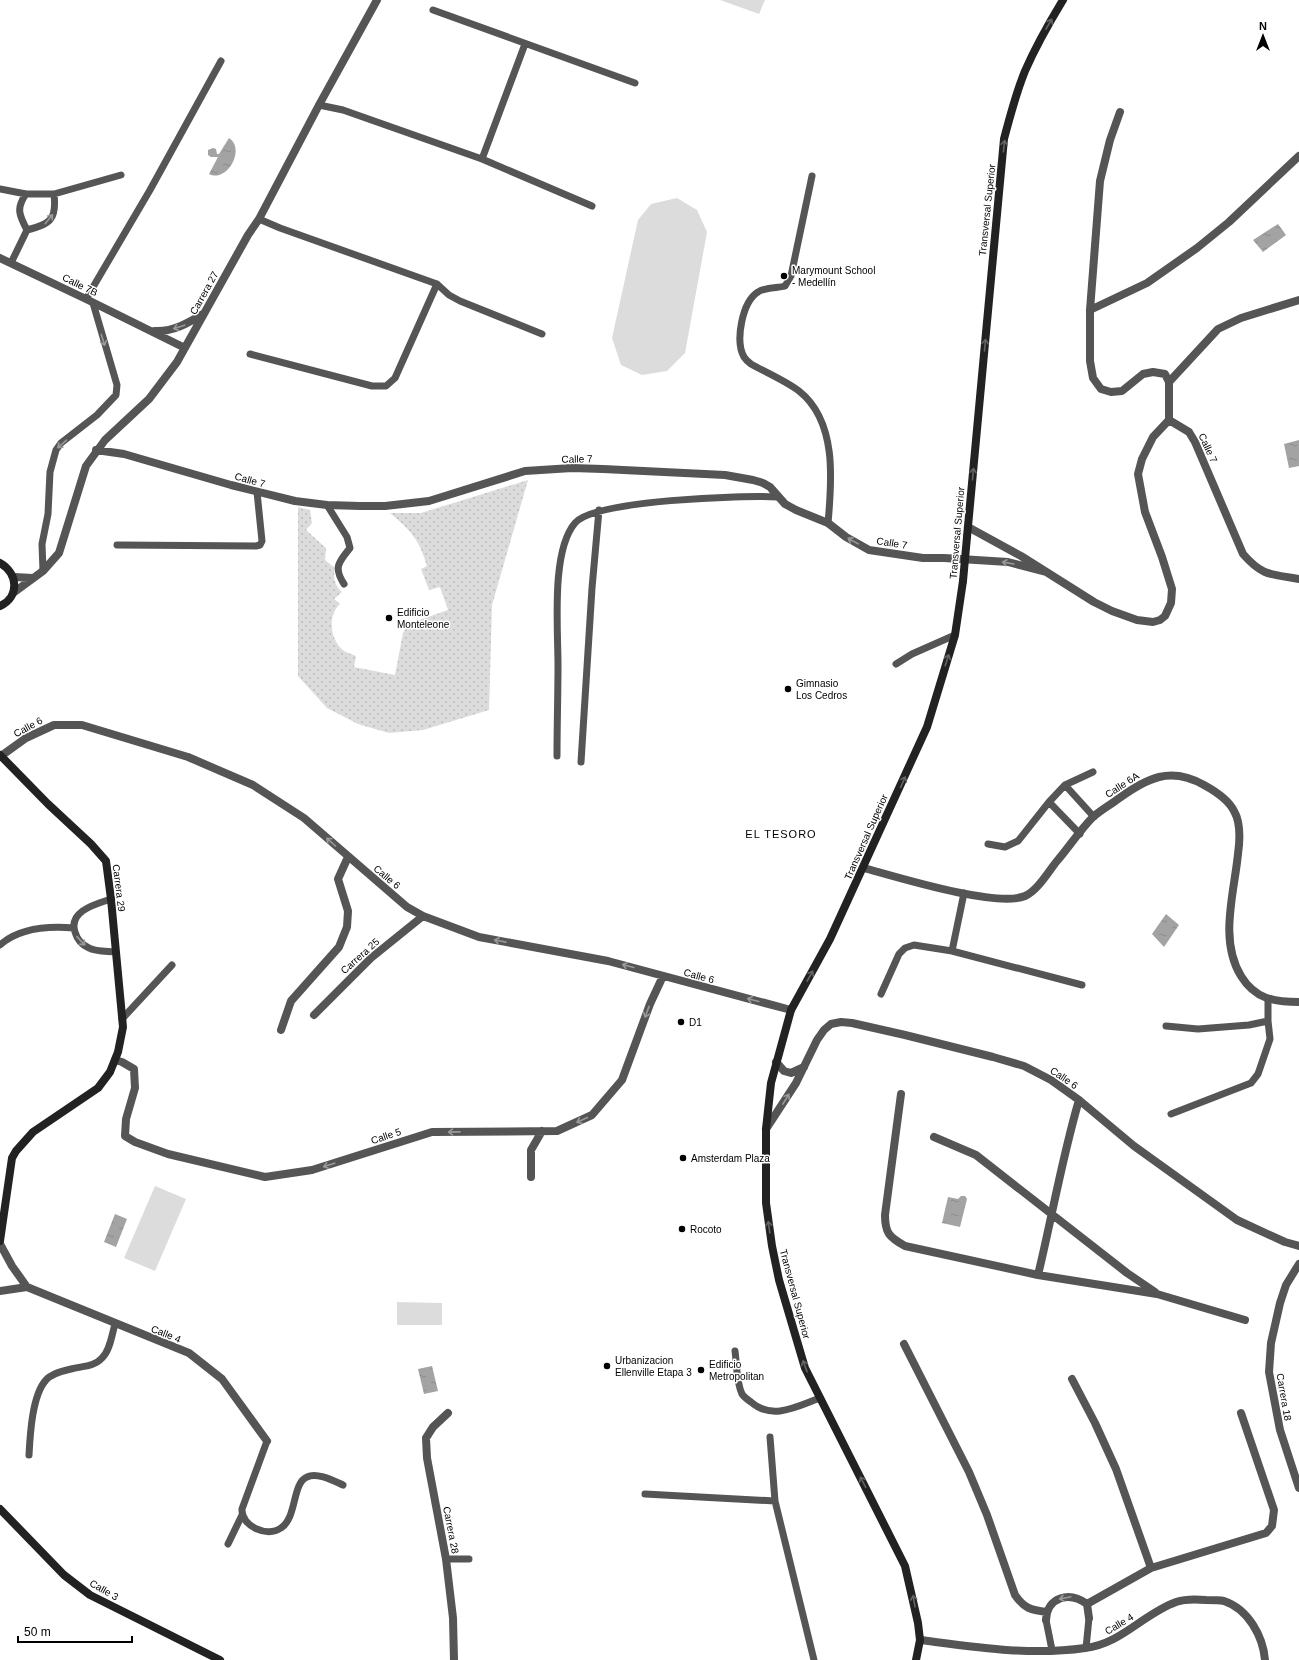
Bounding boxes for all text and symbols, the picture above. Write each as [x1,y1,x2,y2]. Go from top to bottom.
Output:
north arrow [1243,16,1283,56]
one-way arrow [1045,19,1053,31]
text: N [1259,20,1267,32]
one-way arrow [1000,139,1007,152]
street label: Transversal Superior [977,163,997,257]
one-way arrow [45,213,54,224]
place label: Marymount School - Medellín [792,265,875,288]
street label: Carrera 27 [188,269,221,317]
marker: Marymount School - Medellín [779,271,789,281]
street label: Calle 7B [61,272,100,298]
one-way arrow [173,323,185,331]
one-way arrow [100,334,107,347]
one-way arrow [981,339,988,352]
street label: Calle 7 [1196,432,1220,465]
one-way arrow [57,439,67,448]
street label: Calle 7 [561,453,593,465]
one-way arrow [969,468,977,481]
street label: Calle 7 [234,471,267,489]
street label: Transversal Superior [947,486,967,580]
street label: Calle 7 [876,535,909,551]
one-way arrow [847,537,859,545]
one-way arrow [1002,559,1015,567]
place label: Edificio Monteleone [397,607,450,630]
marker: Edificio Monteleone [384,613,394,623]
one-way arrow [944,654,951,667]
place label: Gimnasio Los Cedros [796,678,847,701]
marker: Gimnasio Los Cedros [783,684,793,694]
street label: Calle 6 [12,714,45,739]
street label: Calle 6A [1103,770,1141,800]
one-way arrow [899,776,907,788]
street label: Transversal Superior [842,792,890,881]
district label: EL TESORO [745,828,817,840]
one-way arrow [326,837,336,846]
street label: Calle 6 [372,863,403,891]
street label: Carrera 29 [111,864,127,913]
one-way arrow [76,936,86,946]
street label: Carrera 25 [339,936,382,976]
one-way arrow [494,937,507,945]
one-way arrow [622,962,635,969]
street label: Calle 6 [683,967,716,985]
one-way arrow [806,970,814,982]
one-way arrow [747,996,760,1003]
one-way arrow [643,1005,650,1018]
marker: D1 [676,1017,686,1027]
place label: D1 [689,1017,702,1028]
street label: Calle 6 [1048,1065,1080,1092]
one-way arrow [782,1094,790,1105]
one-way arrow [576,1116,588,1124]
street label: Calle 5 [369,1126,403,1146]
one-way arrow [448,1128,461,1136]
marker: Amsterdam Plaza [678,1153,688,1163]
place label: Amsterdam Plaza [691,1153,770,1164]
one-way arrow [323,1162,336,1169]
one-way arrow [765,1221,773,1234]
marker: Rocoto [677,1224,687,1234]
place label: Rocoto [690,1224,722,1235]
street label: Transversal Superior [778,1248,812,1341]
street label: Calle 4 [150,1323,183,1345]
place label: Urbanizacion Ellenville Etapa 3 [615,1355,692,1378]
place label: Edificio Metropolitan [709,1359,764,1382]
one-way arrow [801,1360,809,1372]
marker: Urbanizacion Ellenville Etapa 3 [602,1361,612,1371]
marker: Edificio Metropolitan [696,1365,706,1375]
street label: Carrera 18 [1274,1373,1294,1422]
one-way arrow [859,1476,866,1488]
street label: Carrera 28 [441,1505,461,1555]
street label: Calle 3 [88,1577,121,1603]
one-way arrow [910,1595,918,1608]
one-way arrow [1059,1595,1072,1603]
street label: Calle 4 [1103,1611,1136,1637]
scale bar [18,1618,132,1644]
text: 50 m [24,1625,51,1639]

